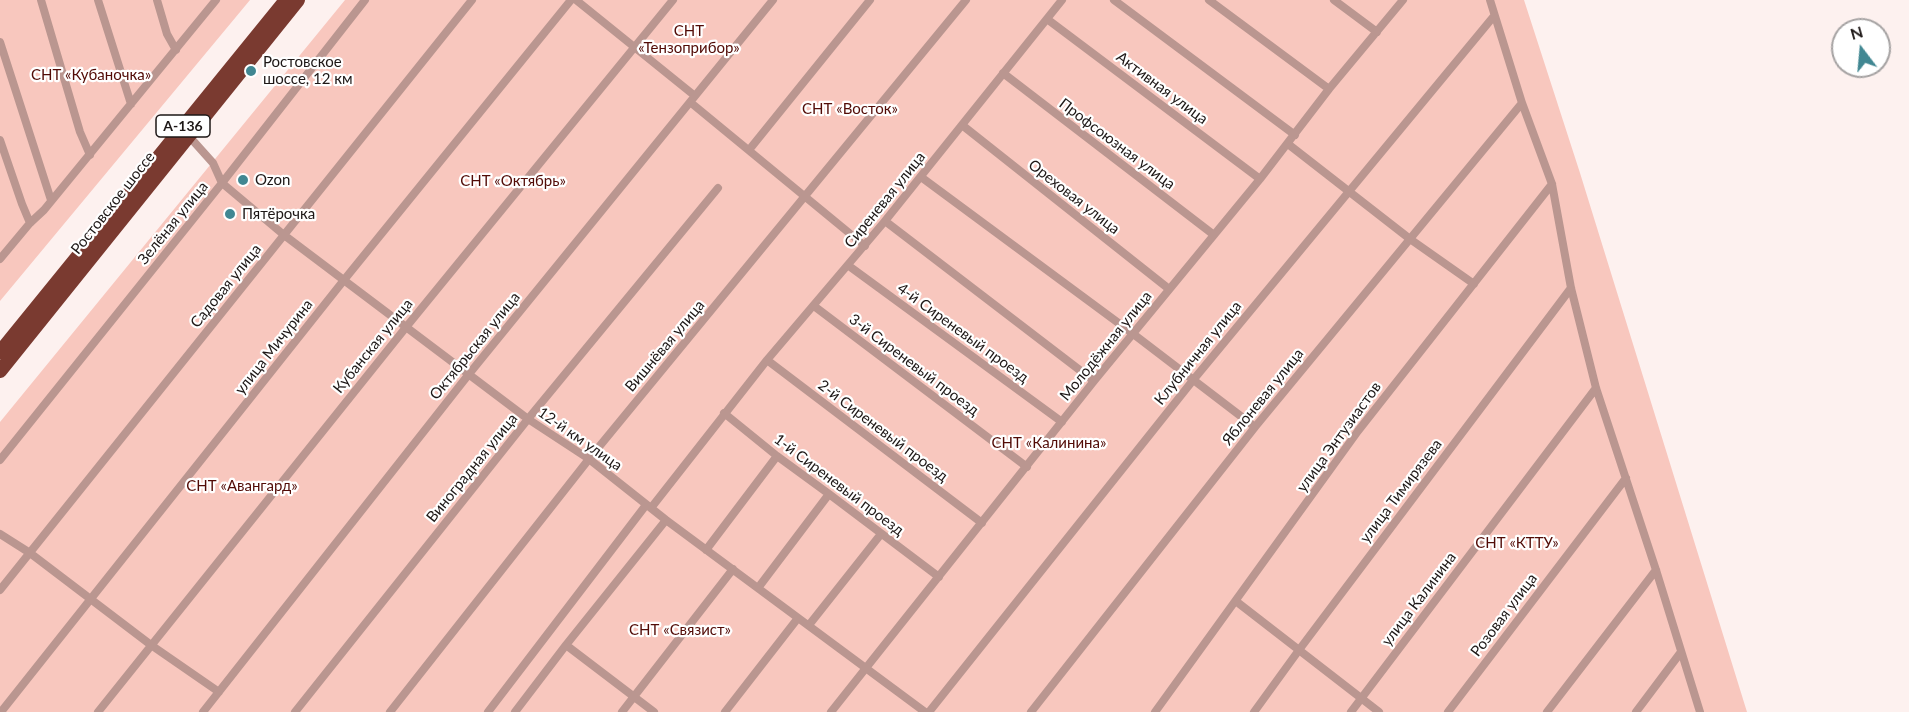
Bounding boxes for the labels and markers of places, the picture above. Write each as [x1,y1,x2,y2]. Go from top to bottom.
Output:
place label: Ростовское шоссе, 12 км [263,53,353,88]
marker: Ростовское шоссе, 12 км [244,64,258,78]
place label: Ozon [255,171,290,189]
marker: Ozon [236,173,250,187]
place label: Пятёрочка [242,205,315,223]
marker: Пятёрочка [223,207,237,221]

